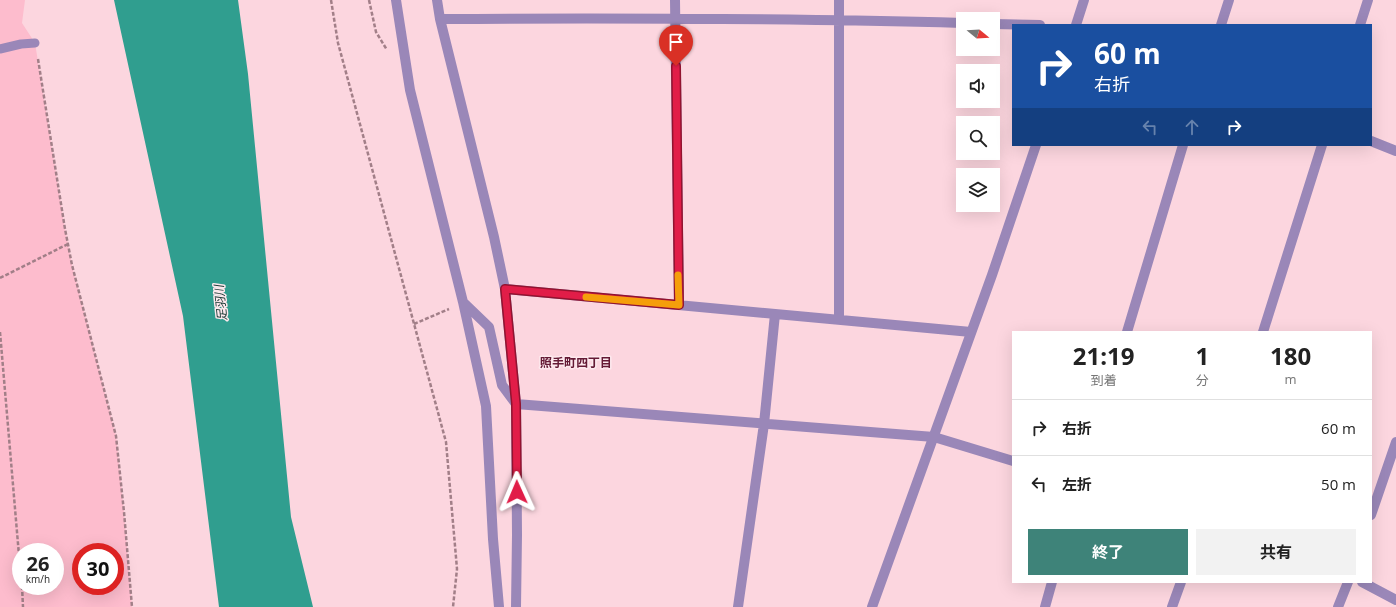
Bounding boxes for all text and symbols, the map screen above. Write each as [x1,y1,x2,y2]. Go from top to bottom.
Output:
north arrow [956,12,1000,56]
map controls [956,12,1000,212]
pin [659,25,693,66]
icon: arrive [665,31,687,53]
text: 60 m [1094,34,1161,72]
icon: right [1028,40,1080,92]
button: sound [956,64,1000,108]
text: 右折 [1094,72,1130,96]
button: search [956,116,1000,160]
icon: left [1139,116,1161,138]
icon: ahead [1181,116,1203,138]
icon: right [1223,116,1245,138]
button: layers [956,168,1000,212]
water label: 足羽川 [210,282,231,322]
text: 21:19 [1073,339,1135,372]
text: 1 [1195,339,1209,372]
text: 180 [1270,339,1311,372]
district label: 照手町四丁目 [540,354,612,371]
text: m [1285,370,1297,388]
text: 到着 [1091,371,1117,389]
text: 分 [1196,371,1209,389]
icon: right [1028,417,1050,439]
text: 右折 [1062,418,1092,438]
text: 60 m [1321,418,1356,438]
position arrow [496,471,538,513]
icon: left [1028,473,1050,495]
text: 左折 [1062,474,1092,494]
text: 50 m [1321,474,1356,494]
button: 終了 [1028,529,1188,575]
button: 共有 [1196,529,1356,575]
speed limit sign: 30 [72,543,124,595]
text: 26 [27,550,49,577]
text: km/h [26,572,50,586]

